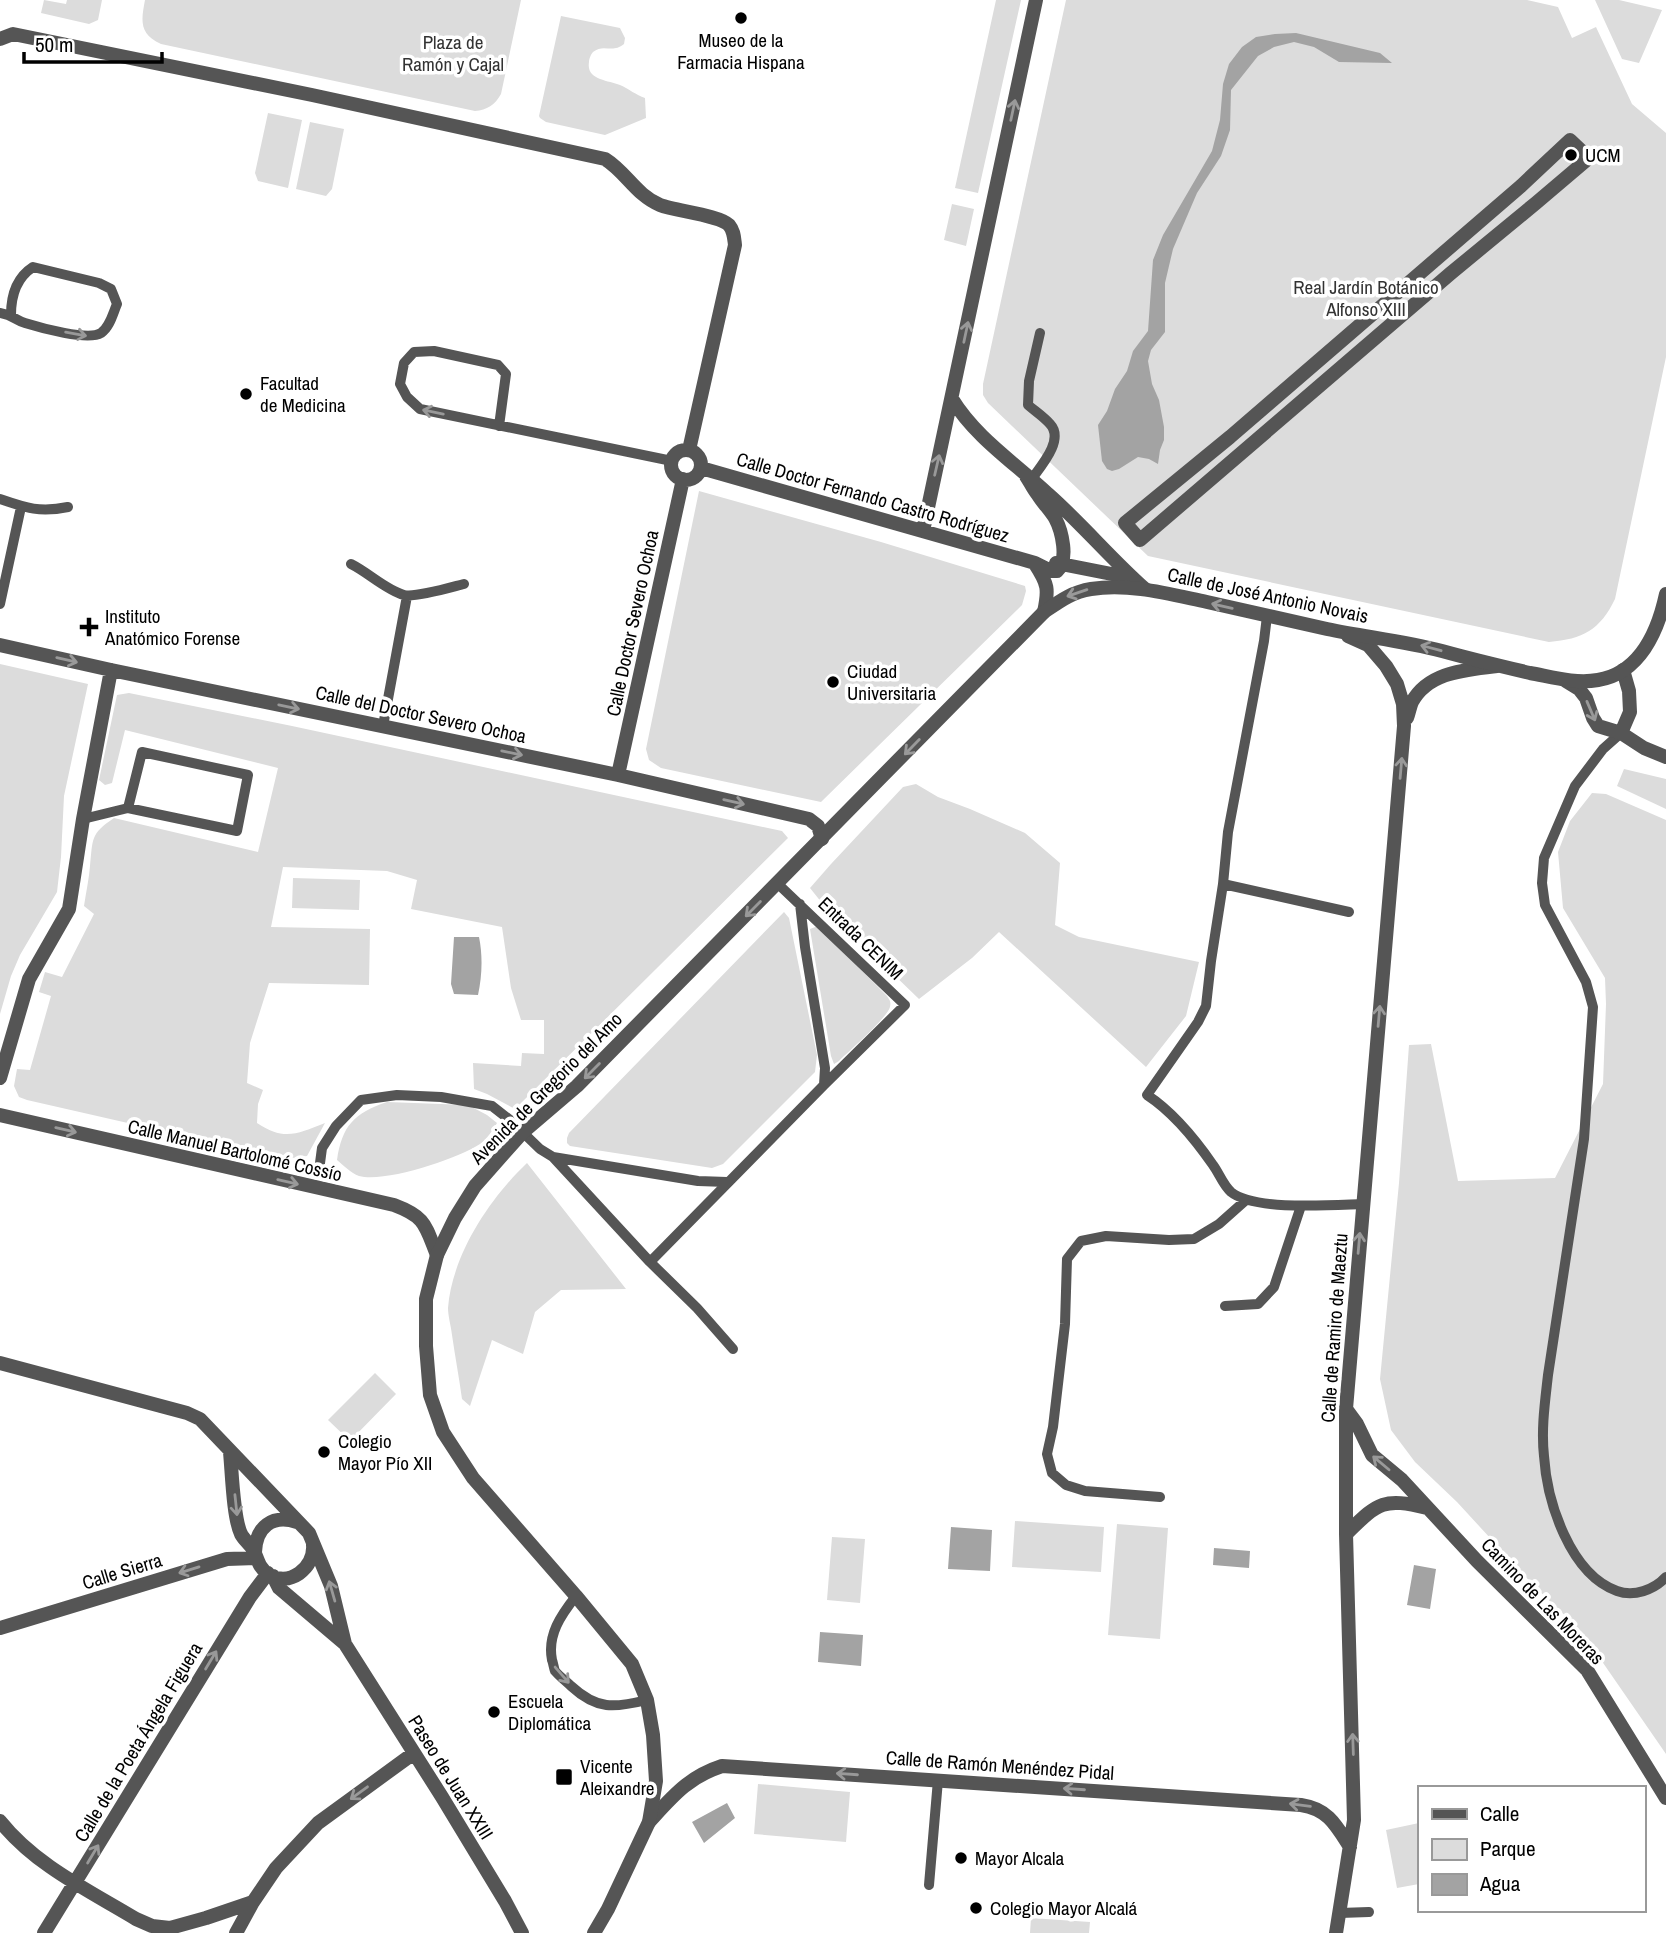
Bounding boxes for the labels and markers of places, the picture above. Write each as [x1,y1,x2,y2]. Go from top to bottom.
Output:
marker: Museo de la Farmacia Hispana [733,10,749,26]
place label: Museo de la Farmacia Hispana [677,27,805,75]
place label: UCM [1585,142,1620,168]
marker: UCM [1563,147,1579,163]
place label: Facultad de Medicina [260,370,346,418]
marker: Facultad de Medicina [238,386,254,402]
place label: Instituto Anatómico Forense [104,603,240,651]
marker: Instituto Anatómico Forense [79,617,99,637]
place label: Ciudad Universitaria [847,658,937,706]
marker: Ciudad Universitaria [825,674,841,690]
place label: Colegio Mayor Pío XII [338,1428,432,1476]
marker: Colegio Mayor Pío XII [316,1444,332,1460]
place label: Escuela Diplomática [508,1688,591,1736]
marker: Escuela Diplomática [486,1704,502,1720]
place label: Vicente Aleixandre [579,1753,654,1801]
marker: Vicente Aleixandre [554,1767,574,1787]
place label: Mayor Alcala [975,1845,1065,1871]
marker: Mayor Alcala [953,1850,969,1866]
place label: Colegio Mayor Alcalá [990,1895,1138,1921]
marker: Colegio Mayor Alcalá [968,1900,984,1916]

